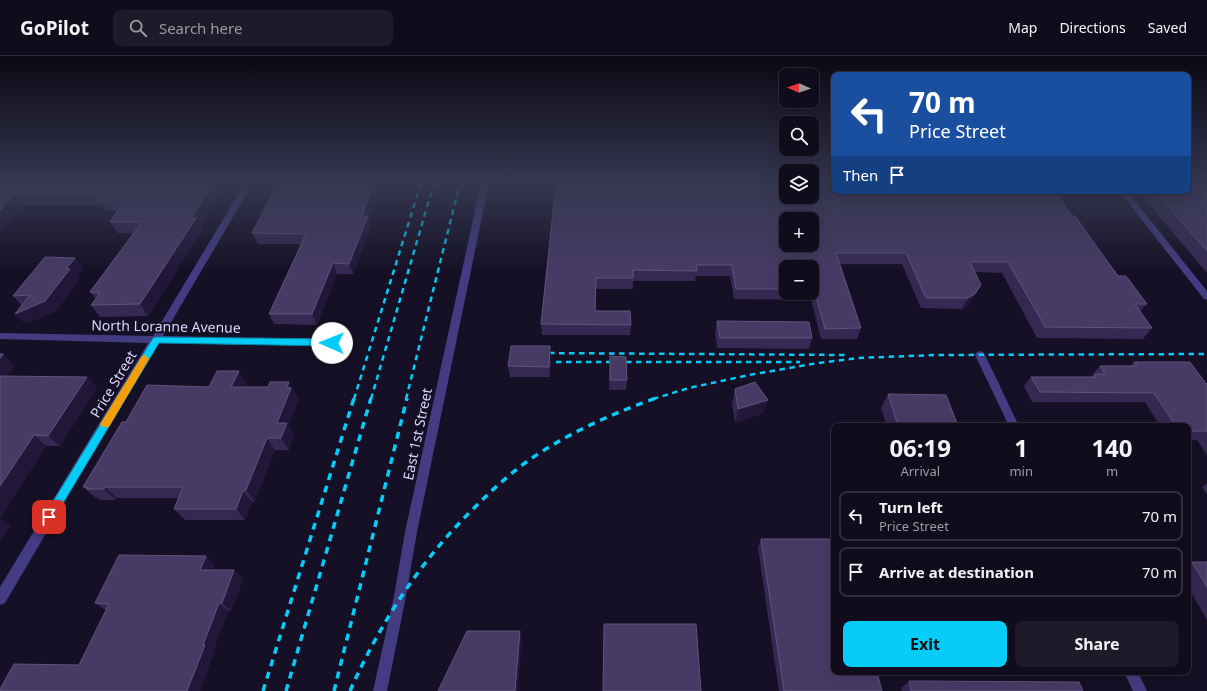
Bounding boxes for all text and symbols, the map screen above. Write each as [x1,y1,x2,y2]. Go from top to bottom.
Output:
search box [113,10,393,46]
text: GoPilot [20,15,89,41]
icon: search [127,17,149,39]
text: Search here [159,18,242,38]
text: Map [1008,18,1037,37]
text: Directions [1059,18,1126,37]
text: Saved [1148,18,1187,37]
north arrow [779,68,819,108]
map controls [779,68,819,300]
text: 70 m [909,83,976,121]
icon: left [843,88,895,140]
button: search [779,116,819,156]
text: Price Street [909,119,1006,143]
button: layers [779,164,819,204]
icon: arrive [886,164,908,186]
text: Then [843,165,878,185]
button: + [779,212,819,252]
button: − [779,260,819,300]
street label: North Loranne Avenue [91,315,241,337]
position arrow [311,322,353,364]
street label: Price Street [85,347,141,421]
street label: East 1st Street [398,386,436,482]
text: 06:19 [889,431,951,464]
text: 1 [1014,431,1028,464]
text: 140 [1091,431,1133,464]
text: Arrival [900,462,940,480]
text: min [1009,462,1033,480]
text: m [1106,462,1118,480]
text: Turn left [879,497,943,517]
pin [32,500,66,534]
icon: left [845,505,867,527]
icon: arrive [38,506,60,528]
text: 70 m [1142,506,1177,526]
text: Price Street [879,517,949,535]
icon: arrive [845,561,867,583]
text: Arrive at destination [879,562,1034,582]
text: 70 m [1142,562,1177,582]
button: Exit [843,621,1007,667]
button: Share [1015,621,1179,667]

